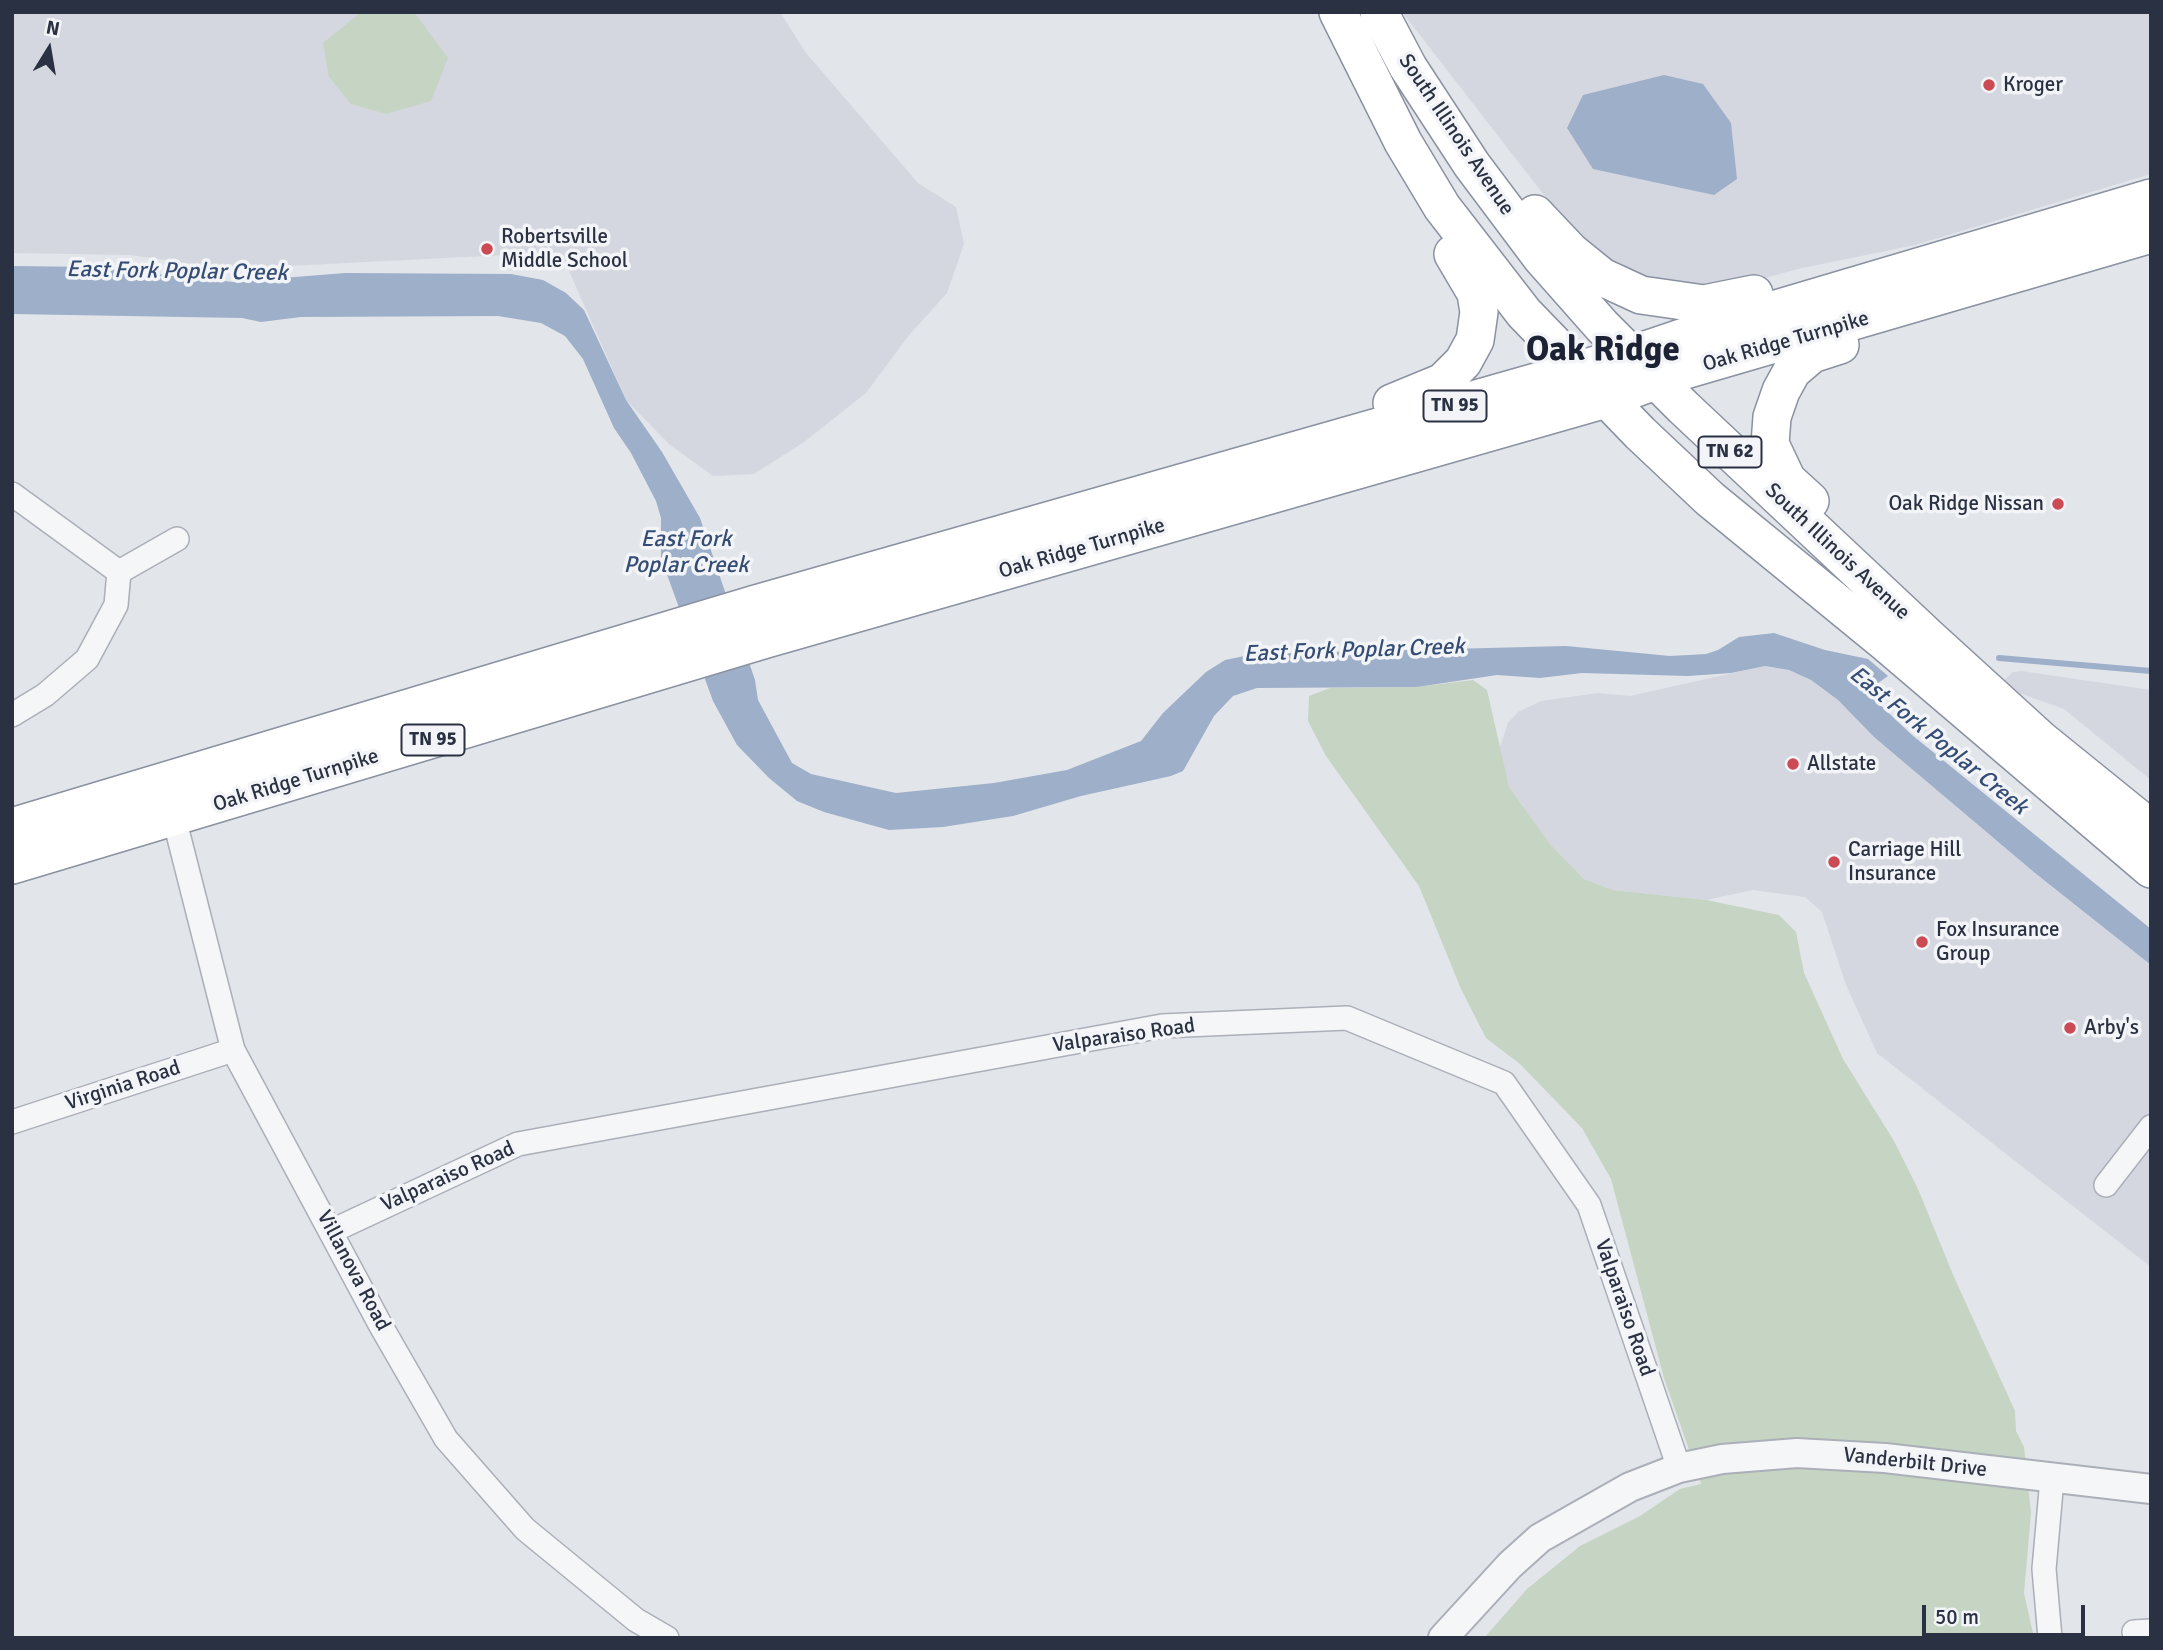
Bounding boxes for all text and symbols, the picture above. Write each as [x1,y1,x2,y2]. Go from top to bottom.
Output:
north arrow [14,14,84,84]
text: N [44,15,62,41]
street label: South Illinois Avenue [1393,50,1519,220]
place label: Kroger [2003,72,2063,98]
marker: Kroger [1981,77,1997,93]
place label: Robertsville Middle School [501,224,628,274]
marker: Robertsville Middle School [479,241,495,257]
water label: East Fork Poplar Creek [66,256,288,288]
street label: Oak Ridge Turnpike [1700,306,1872,378]
district label: Oak Ridge [1526,330,1680,372]
road number: TN 95 [1424,390,1486,422]
road number: TN 62 [1698,436,1762,467]
street label: South Illinois Avenue [1759,478,1915,626]
place label: Oak Ridge Nissan [1889,491,2044,517]
marker: Oak Ridge Nissan [2050,496,2066,512]
street label: Oak Ridge Turnpike [996,513,1168,585]
water label: East Fork Poplar Creek [623,526,749,580]
water label: East Fork Poplar Creek [1243,633,1465,669]
water label: East Fork Poplar Creek [1843,661,2033,821]
road number: TN 95 [402,724,464,755]
street label: Oak Ridge Turnpike [210,744,382,818]
place label: Allstate [1807,751,1876,777]
marker: Allstate [1785,756,1801,772]
place label: Carriage Hill Insurance [1848,837,1961,887]
marker: Carriage Hill Insurance [1826,854,1842,870]
place label: Fox Insurance Group [1936,917,2059,967]
marker: Fox Insurance Group [1914,934,1930,950]
street label: Valparaiso Road [1051,1014,1197,1058]
place label: Arby's [2084,1015,2139,1041]
marker: Arby's [2062,1020,2078,1036]
street label: Virginia Road [62,1056,184,1116]
street label: Valparaiso Road [377,1136,519,1218]
street label: Villanova Road [311,1207,395,1335]
street label: Valparaiso Road [1589,1236,1659,1380]
street label: Vanderbilt Drive [1842,1443,1988,1483]
scale bar [1925,1590,2088,1634]
text: 50 m [1935,1604,1979,1630]

